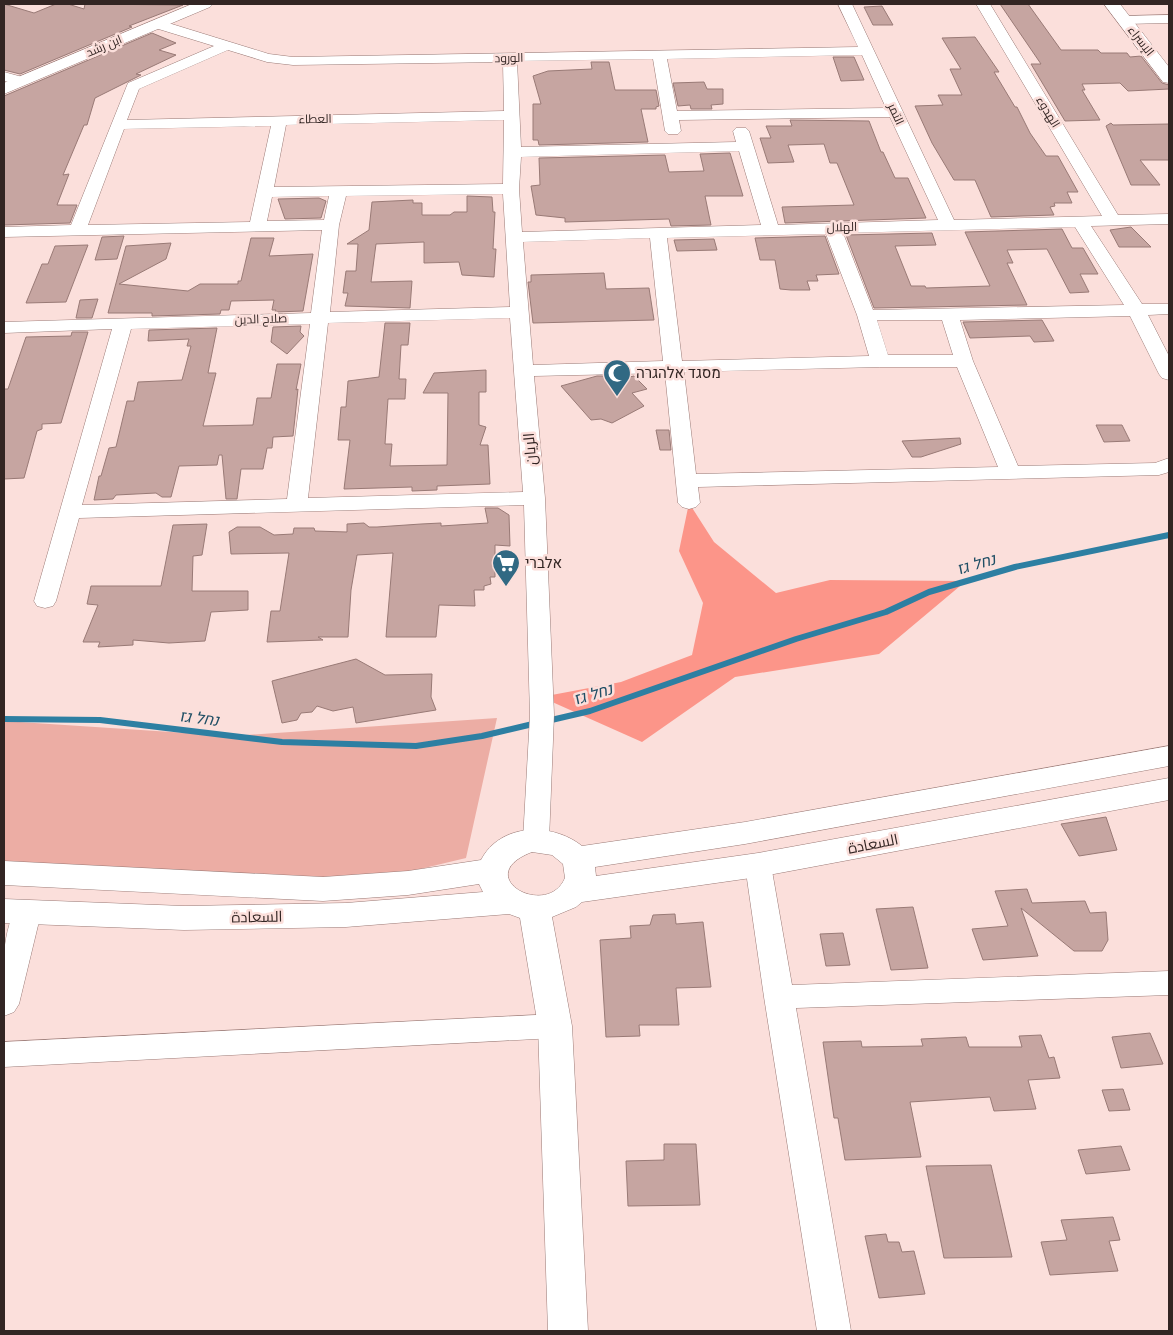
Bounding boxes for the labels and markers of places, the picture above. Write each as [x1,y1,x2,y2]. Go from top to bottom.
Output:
mosque icon: מסגד אלהגרה [602,358,632,397]
place label: מסגד אלהגרה [636,364,721,382]
supermarket icon: אלברי [491,548,521,587]
place label: אלברי [525,554,562,572]

